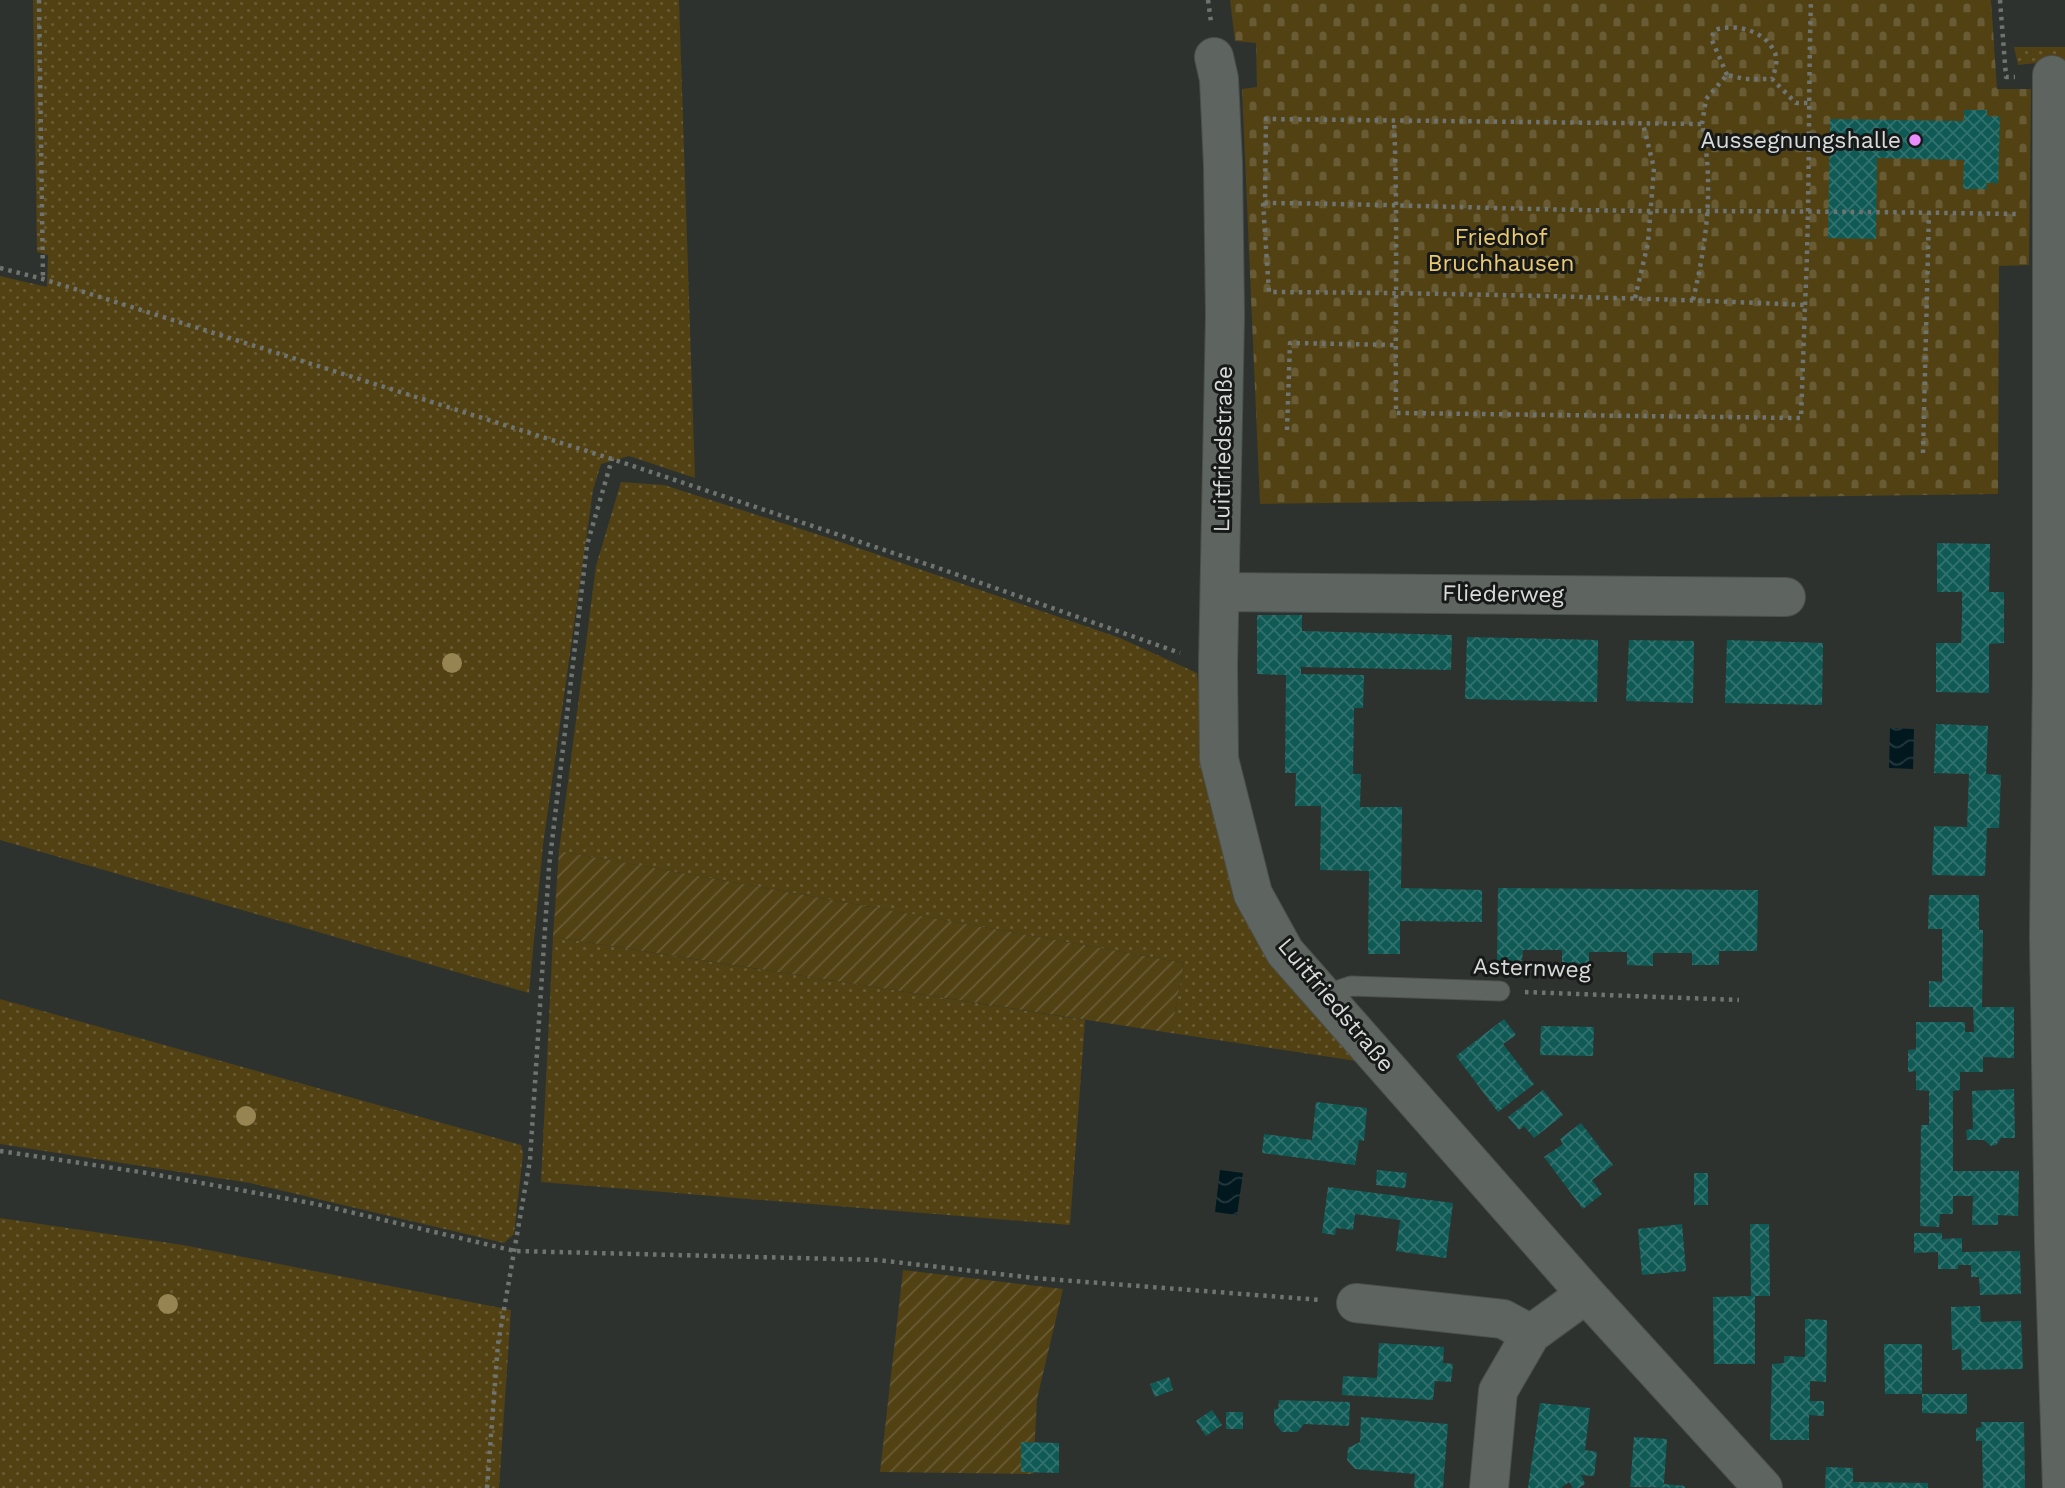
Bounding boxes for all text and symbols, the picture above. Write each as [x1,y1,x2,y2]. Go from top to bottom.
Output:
place label: Aussegnungshalle [1700,127,1901,154]
marker: Aussegnungshalle [1907,132,1923,148]
park label: Friedhof Bruchhausen [1428,224,1574,277]
street label: Luitfriedstraße [1208,366,1238,532]
street label: Fliederweg [1442,579,1565,609]
street label: Luitfriedstraße [1272,933,1400,1077]
street label: Asternweg [1473,952,1592,984]

